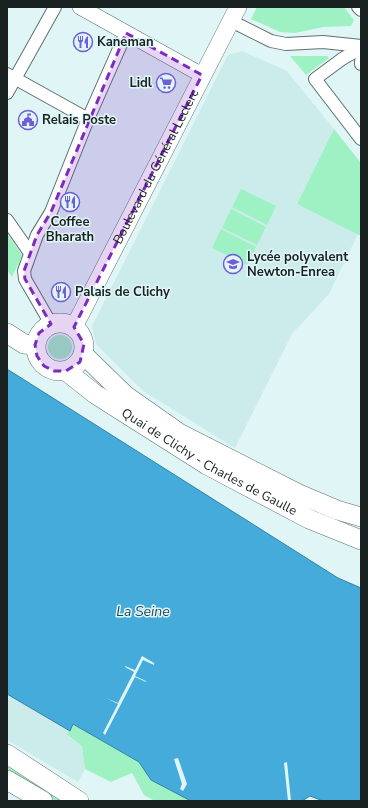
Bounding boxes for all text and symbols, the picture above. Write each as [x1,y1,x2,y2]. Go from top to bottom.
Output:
restaurant icon: Kaneman [72,31,94,53]
place label: Kaneman [97,33,154,51]
supermarket icon: Lidl [155,72,177,94]
place label: Lidl [129,74,153,92]
street label: Boulevard du Général Leclerc [109,86,203,247]
public building icon: Relais Poste [17,109,39,131]
place label: Relais Poste [42,111,116,129]
restaurant icon: Coffee Bharath [59,191,81,213]
place label: Coffee Bharath [46,213,94,246]
place label: Lycée polyvalent Newton-Enrea [247,248,349,281]
school or university icon: Lycée polyvalent Newton-Enrea [222,253,244,275]
restaurant icon: Palais de Clichy [50,281,72,303]
place label: Palais de Clichy [75,283,170,301]
street label: Quai de Clichy - Charles de Gaulle [118,404,300,520]
water label: La Seine [116,602,170,621]

